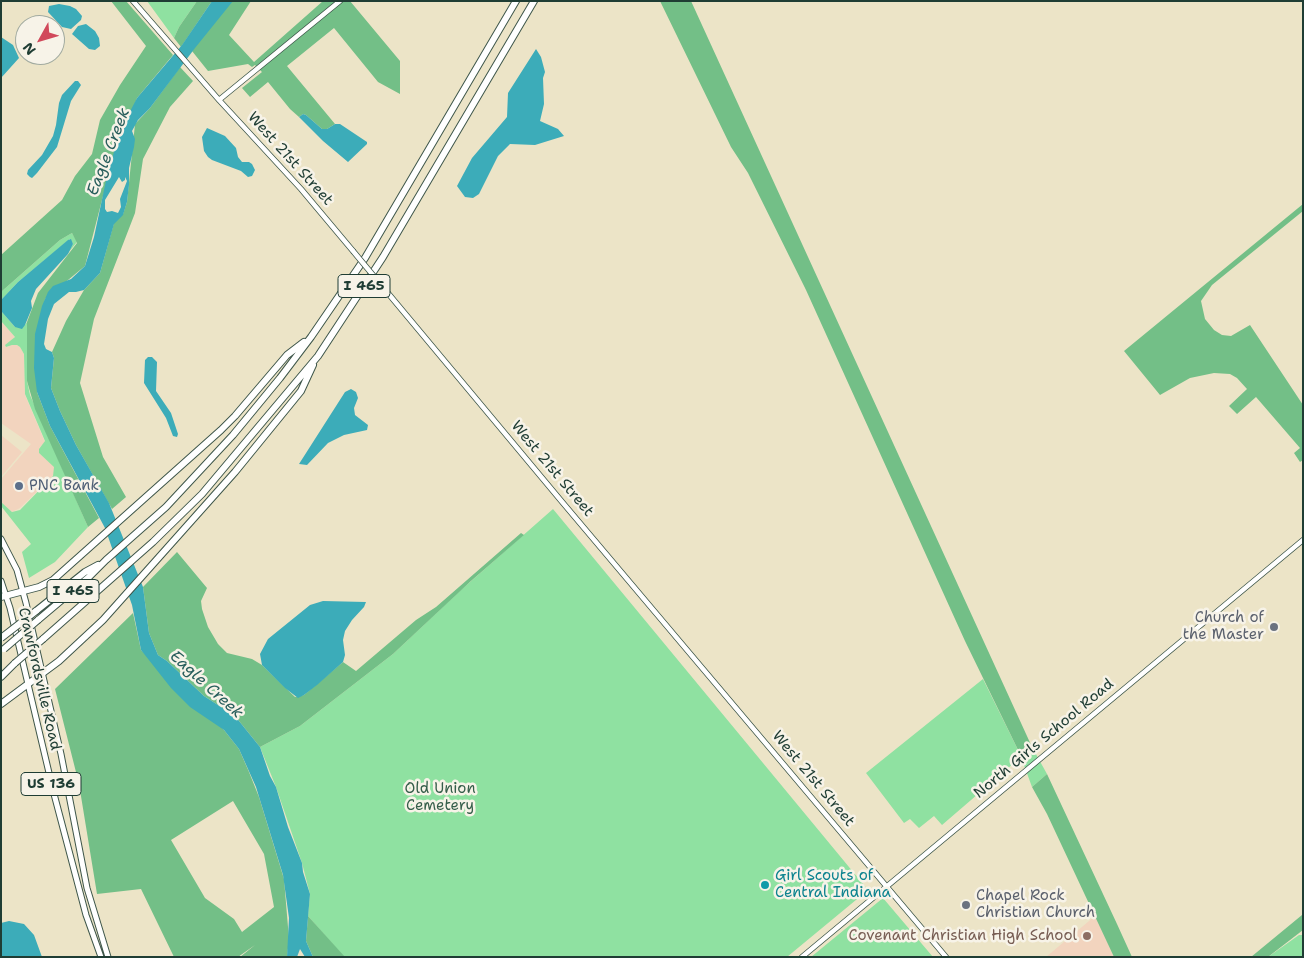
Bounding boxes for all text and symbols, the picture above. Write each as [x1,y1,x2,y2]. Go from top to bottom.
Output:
north arrow [15,15,65,65]
text: N [19,39,40,59]
water label: Eagle Creek [83,105,135,199]
street label: West 21st Street [243,109,337,209]
road number: I 465 [338,274,390,298]
street label: West 21st Street [507,418,597,520]
place label: PNC Bank [29,477,99,495]
marker: PNC Bank [13,480,25,492]
road number: I 465 [47,580,99,602]
street label: Crawfordsville Road [14,606,64,752]
place label: Church of the Master [1183,609,1264,644]
marker: Church of the Master [1268,621,1280,633]
water label: Eagle Creek [165,647,247,723]
street label: North Girls School Road [971,675,1117,803]
street label: West 21st Street [768,728,858,830]
road number: US 136 [21,772,81,796]
park label: Old Union Cemetery [404,780,476,815]
place label: Girl Scouts of Central Indiana [775,867,891,902]
marker: Girl Scouts of Central Indiana [759,879,771,891]
place label: Chapel Rock Christian Church [976,887,1095,922]
marker: Chapel Rock Christian Church [960,899,972,911]
place label: Covenant Christian High School [849,927,1077,945]
marker: Covenant Christian High School [1081,930,1093,942]

